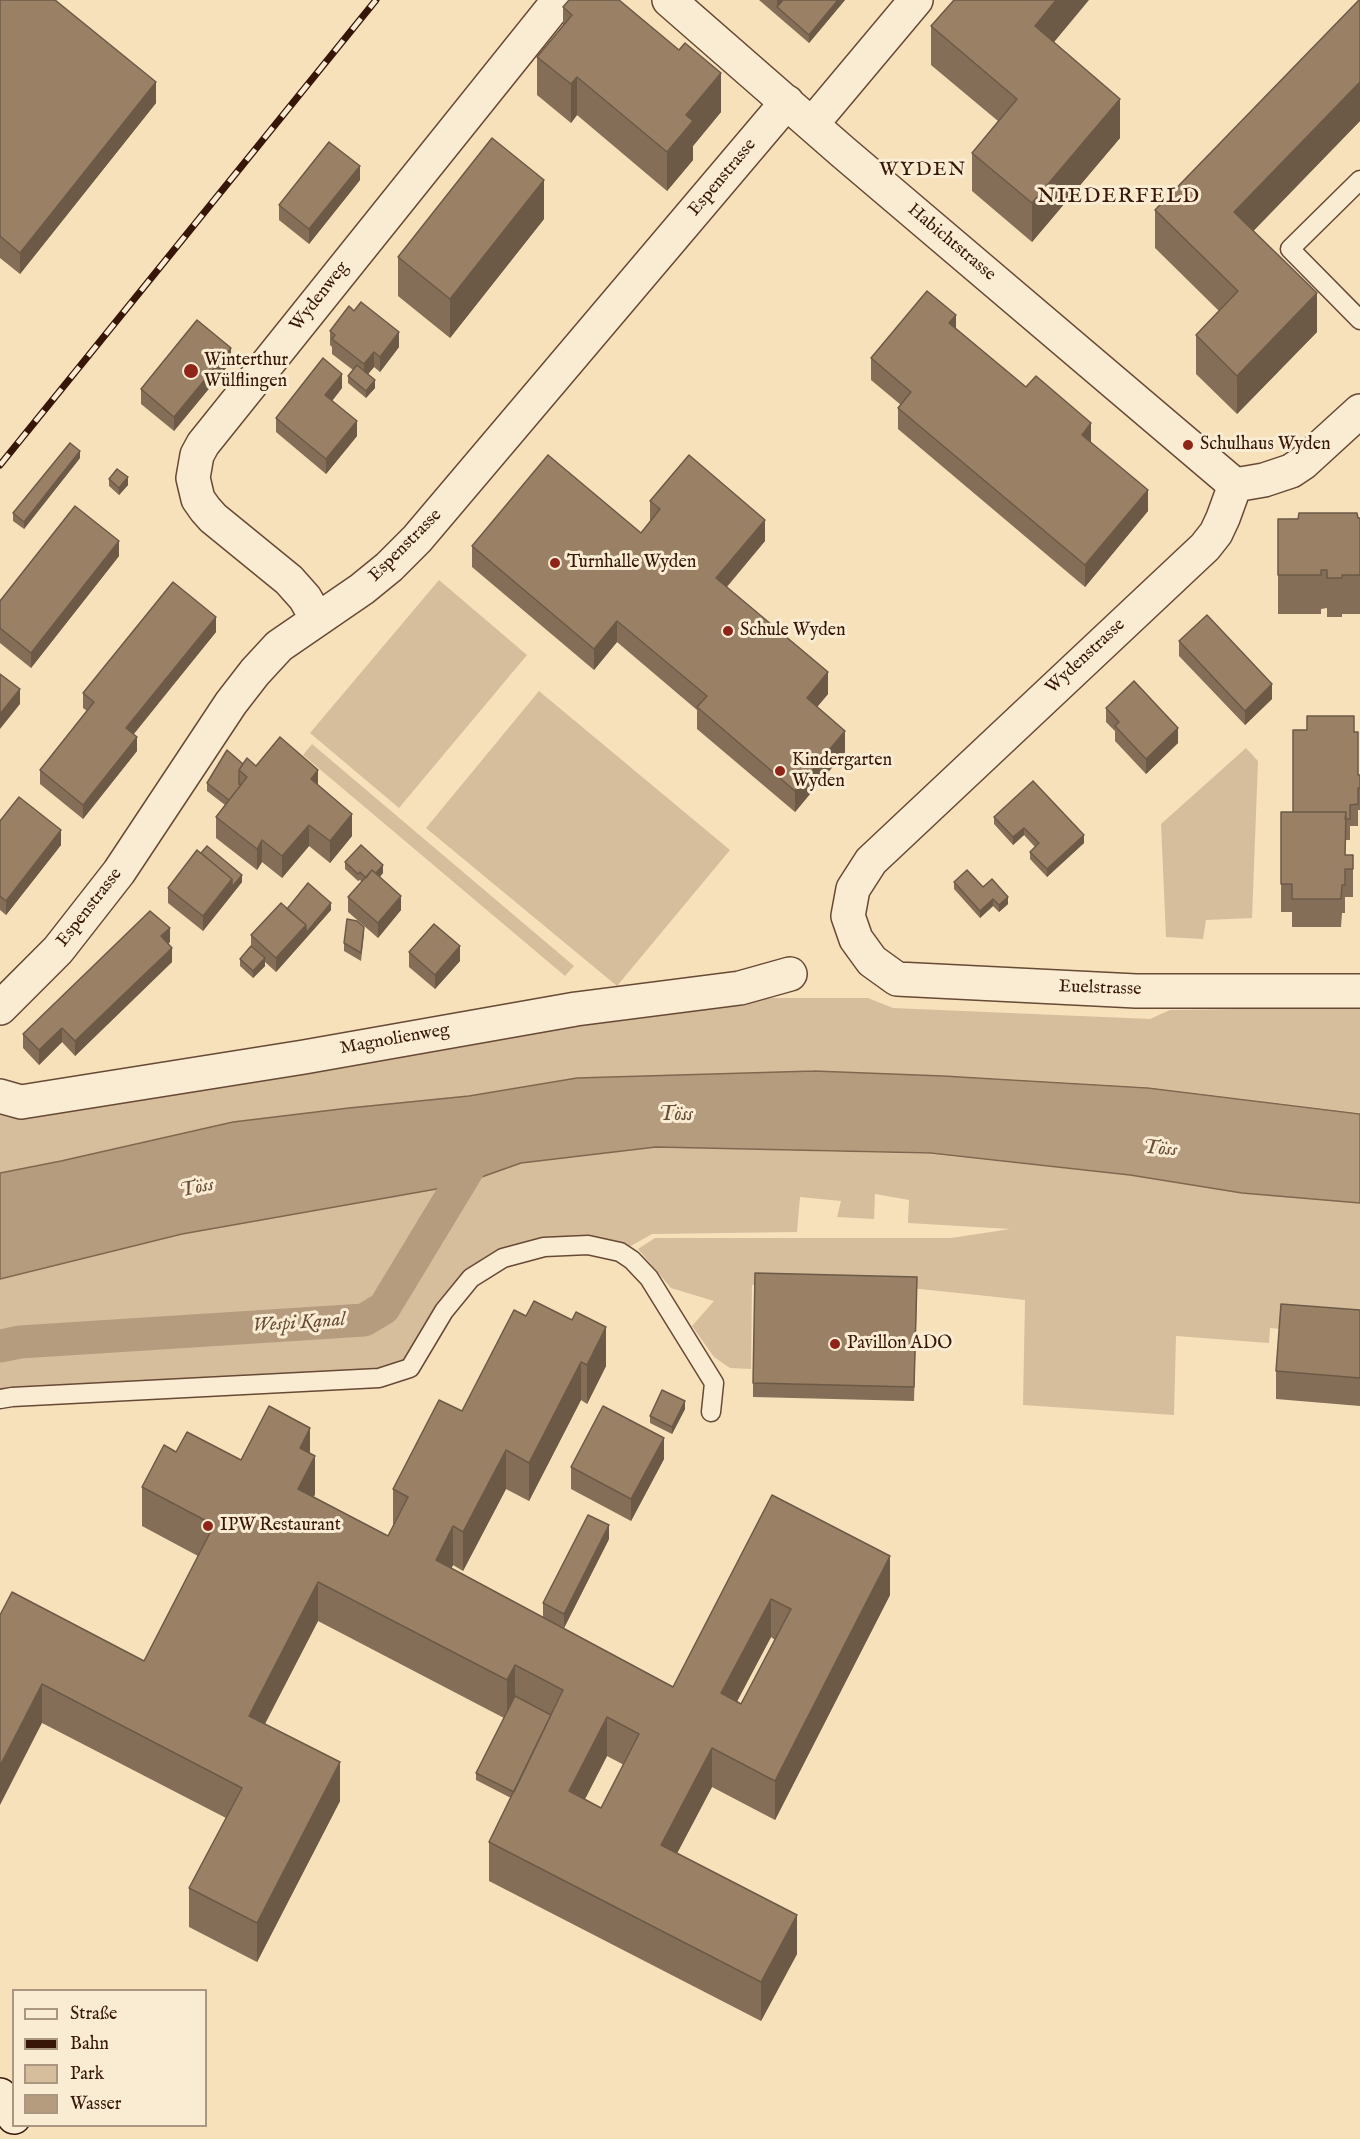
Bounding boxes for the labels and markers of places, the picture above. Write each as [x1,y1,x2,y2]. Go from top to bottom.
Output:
place label: Winterthur Wülflingen [204,350,288,392]
marker: Winterthur Wülflingen [182,362,200,380]
place label: Schulhaus Wyden [1200,434,1330,456]
marker: Schulhaus Wyden [1181,438,1195,452]
place label: Turnhalle Wyden [567,552,696,574]
marker: Turnhalle Wyden [548,556,562,570]
place label: Schule Wyden [740,620,846,642]
marker: Schule Wyden [721,624,735,638]
place label: Kindergarten Wyden [792,750,892,792]
marker: Kindergarten Wyden [773,764,787,778]
place label: Pavillon ADO [847,1333,952,1355]
marker: Pavillon ADO [828,1337,842,1351]
place label: IPW Restaurant [220,1515,341,1537]
marker: IPW Restaurant [201,1519,215,1533]

